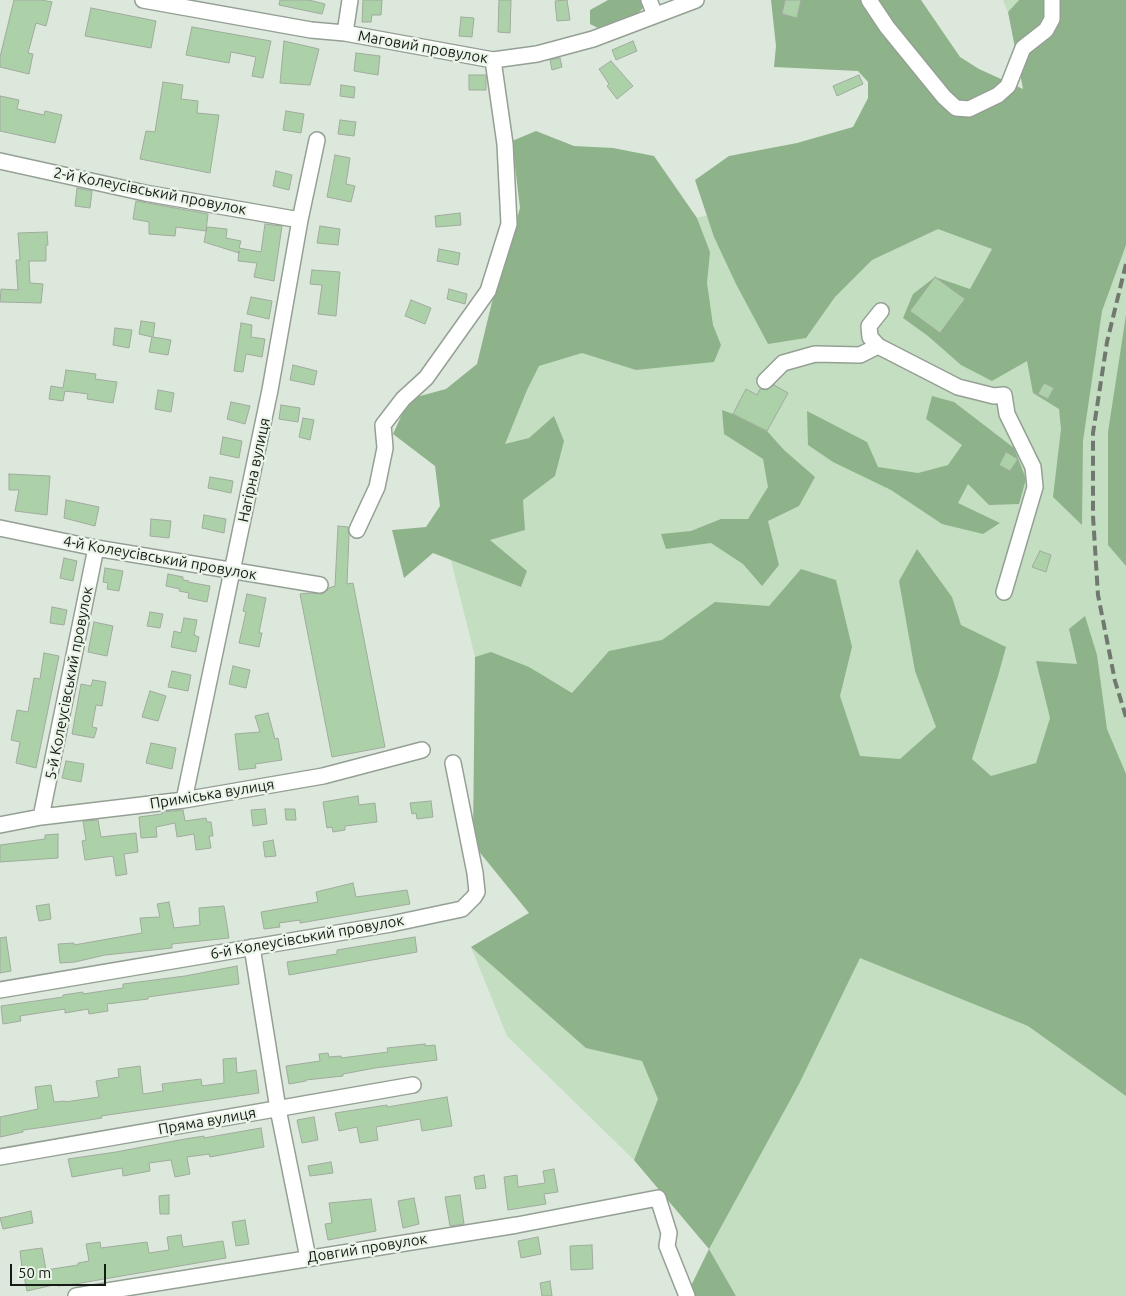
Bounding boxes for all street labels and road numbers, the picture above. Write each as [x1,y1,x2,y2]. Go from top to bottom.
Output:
street label: Маговий провулок [357,27,489,67]
street label: 2-й Колеусівський провулок [52,163,248,219]
street label: Нагірна вулиця [234,416,274,524]
street label: 4-й Колеусівський провулок [62,532,258,584]
street label: 5-й Колеусівський провулок [41,585,97,781]
street label: Приміська вулиця [148,775,276,813]
street label: 6-й Колеусівський провулок [209,911,405,963]
street label: Пряма вулиця [157,1104,257,1138]
street label: Довгий провулок [306,1230,428,1266]

